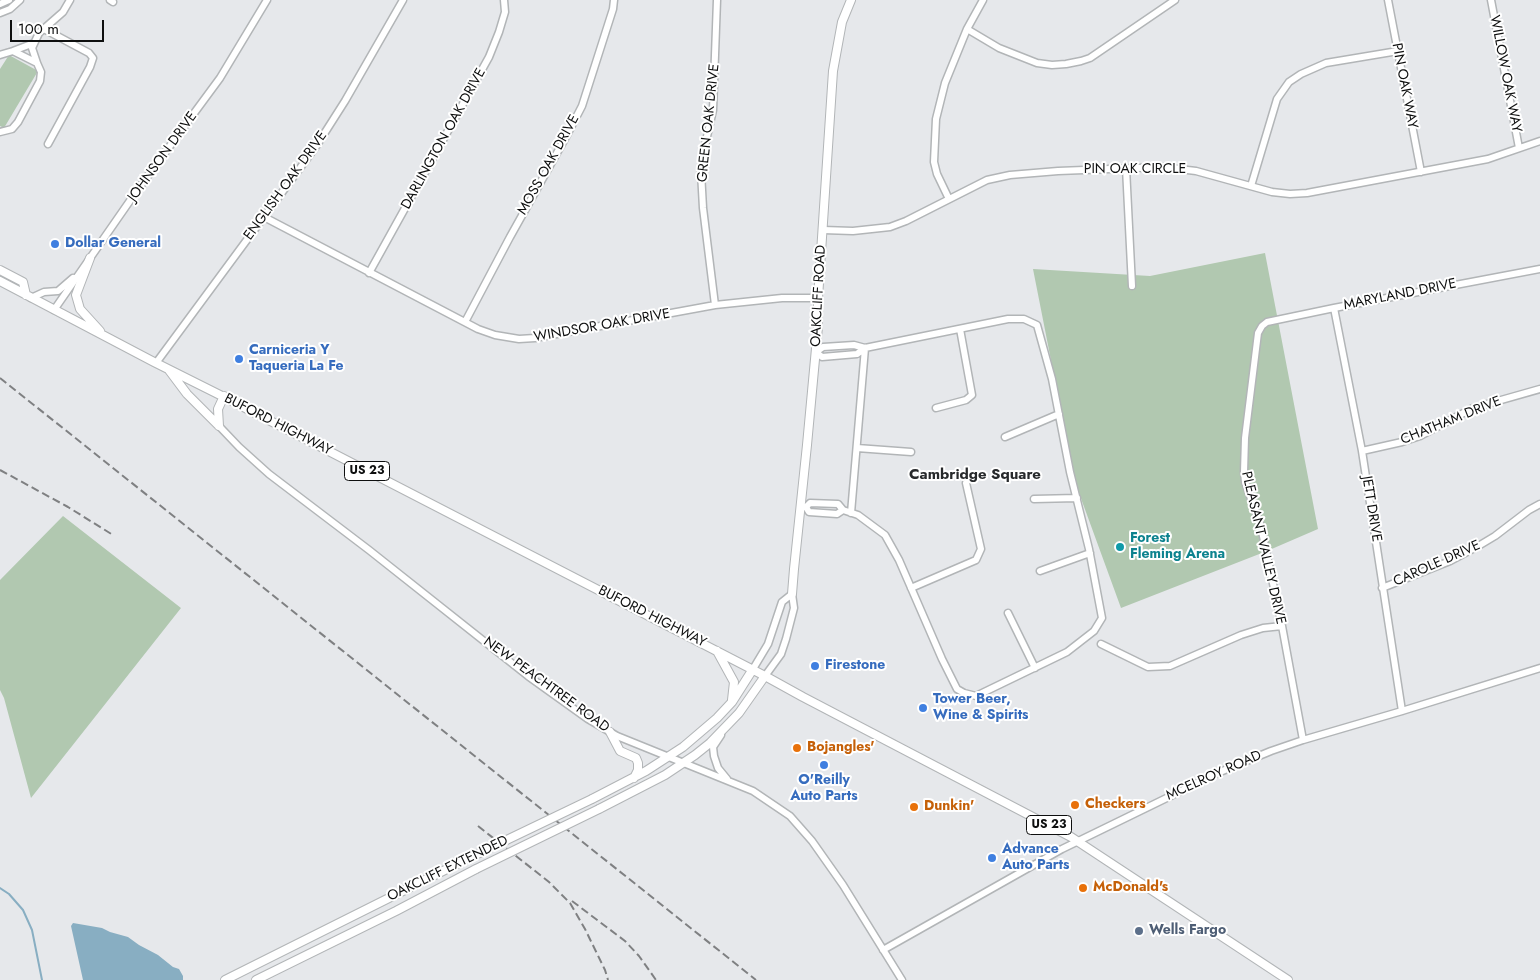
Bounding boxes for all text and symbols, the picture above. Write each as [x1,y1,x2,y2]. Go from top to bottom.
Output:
scale bar [12,10,106,42]
street label: WILLOW OAK WAY [1485,14,1525,134]
text: 100 m [18,18,59,40]
street label: PIN OAK WAY [1387,42,1421,130]
street label: GREEN OAK DRIVE [694,63,724,183]
street label: DARLINGTON OAK DRIVE [398,65,490,213]
street label: JOHNSON DRIVE [125,109,201,205]
street label: MOSS OAK DRIVE [515,112,583,218]
street label: ENGLISH OAK DRIVE [241,128,331,244]
street label: PIN OAK CIRCLE [1084,162,1186,178]
place label: Dollar General [65,236,161,252]
marker: Dollar General [49,238,61,250]
street label: OAKCLIFF ROAD [808,245,830,347]
street label: MARYLAND DRIVE [1342,276,1458,314]
street label: WINDSOR OAK DRIVE [533,306,671,346]
place label: Carniceria Y Taqueria La Fe [249,343,344,376]
marker: Carniceria Y Taqueria La Fe [233,353,245,365]
street label: BUFORD HIGHWAY [221,390,335,460]
street label: CHATHAM DRIVE [1398,393,1504,449]
road number: US 23 [344,462,390,481]
district label: Cambridge Square [909,466,1041,484]
street label: PLEASANT VALLEY DRIVE [1237,470,1289,626]
street label: JETT DRIVE [1358,475,1384,543]
place label: Forest Fleming Arena [1130,531,1225,564]
street label: CAROLE DRIVE [1391,537,1483,591]
marker: Forest Fleming Arena [1114,541,1126,553]
street label: BUFORD HIGHWAY [595,582,709,652]
street label: NEW PEACHTREE ROAD [480,634,612,736]
place label: Firestone [825,658,885,674]
marker: Firestone [809,660,821,672]
place label: Tower Beer, Wine & Spirits [933,692,1028,724]
marker: Tower Beer, Wine & Spirits [917,702,929,714]
place label: Bojangles' [807,740,875,756]
marker: Bojangles' [791,742,803,754]
street label: MCELROY ROAD [1164,747,1264,805]
marker: O'Reilly Auto Parts [818,759,830,771]
place label: O'Reilly Auto Parts [790,773,858,806]
place label: Checkers [1085,797,1146,813]
place label: Dunkin' [924,799,974,815]
marker: Checkers [1069,799,1081,811]
marker: Dunkin' [908,801,920,813]
road number: US 23 [1026,816,1072,834]
street label: OAKCLIFF EXTENDED [385,832,511,906]
place label: Advance Auto Parts [1002,842,1069,874]
marker: Advance Auto Parts [986,852,998,864]
place label: McDonald's [1093,880,1168,896]
marker: McDonald's [1077,882,1089,894]
place label: Wells Fargo [1149,923,1226,939]
marker: Wells Fargo [1133,925,1145,937]

